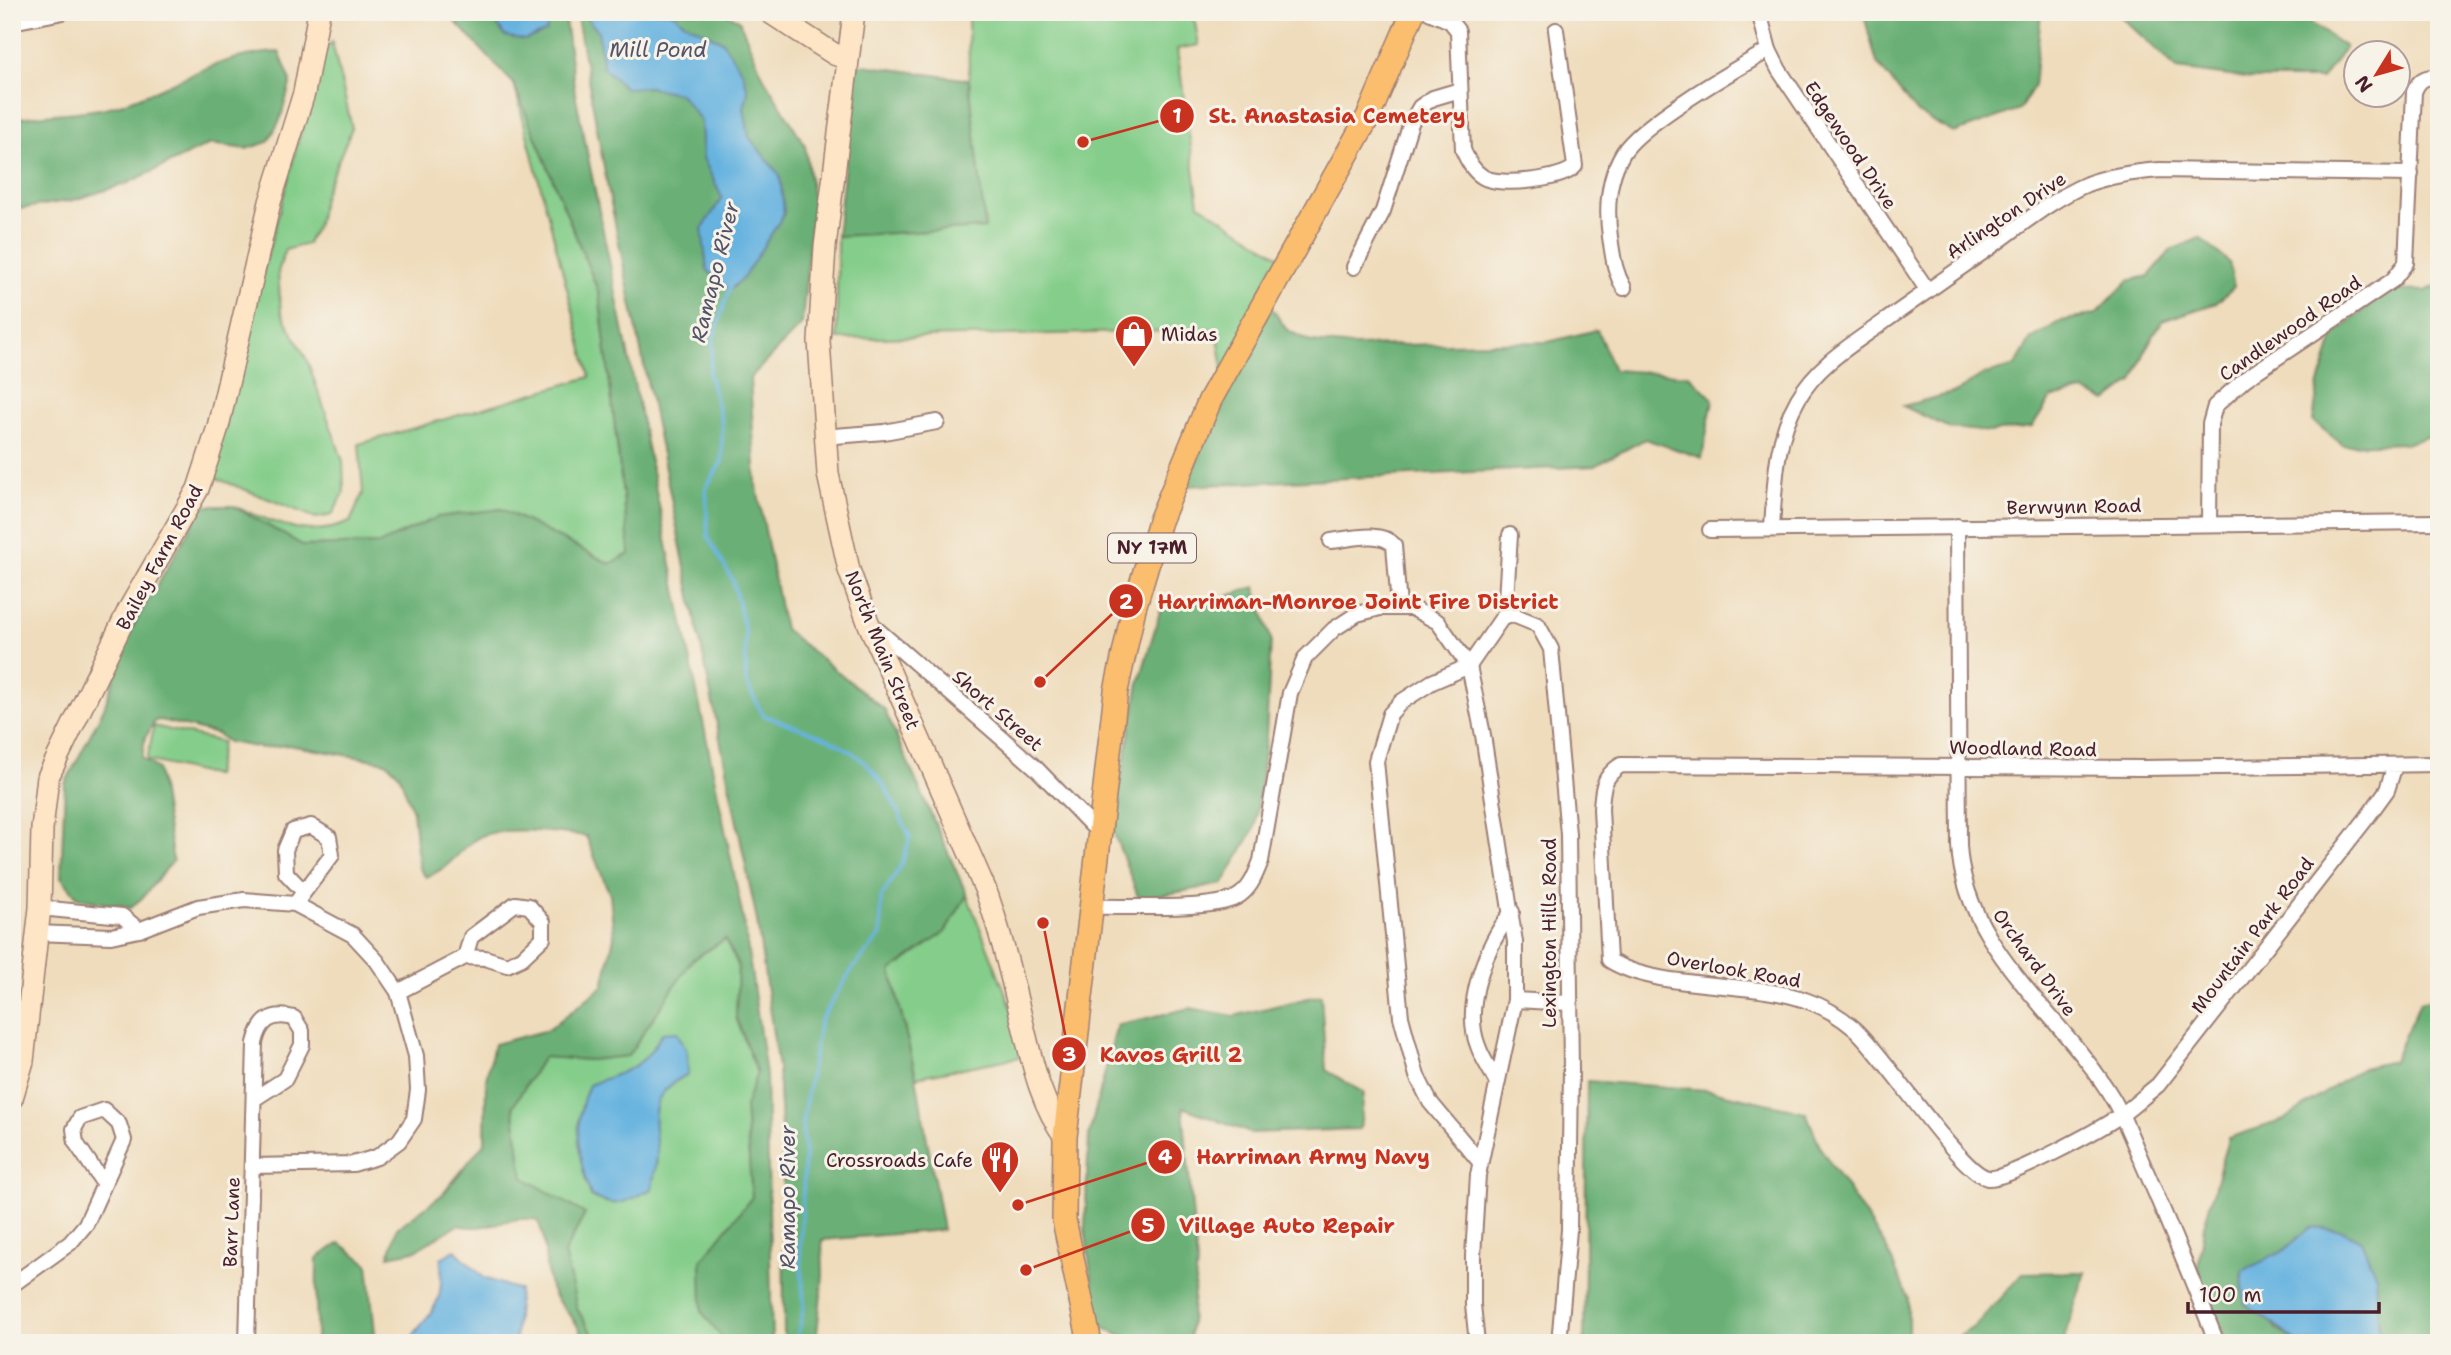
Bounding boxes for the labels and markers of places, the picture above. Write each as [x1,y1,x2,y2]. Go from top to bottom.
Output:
callout: St. Anastasia Cemetery [1160,95,1480,137]
shop icon: Midas [1113,313,1155,368]
place label: Midas [1161,322,1218,347]
callout: Harriman-Monroe Joint Fire District [1109,580,1573,622]
callout: Kavos Grill 2 [1051,1033,1256,1075]
callout: Harriman Army Navy [1147,1136,1444,1178]
restaurant icon: Crossroads Cafe [979,1139,1021,1194]
place label: Crossroads Cafe [826,1148,973,1173]
callout: Village Auto Repair [1130,1204,1409,1246]

